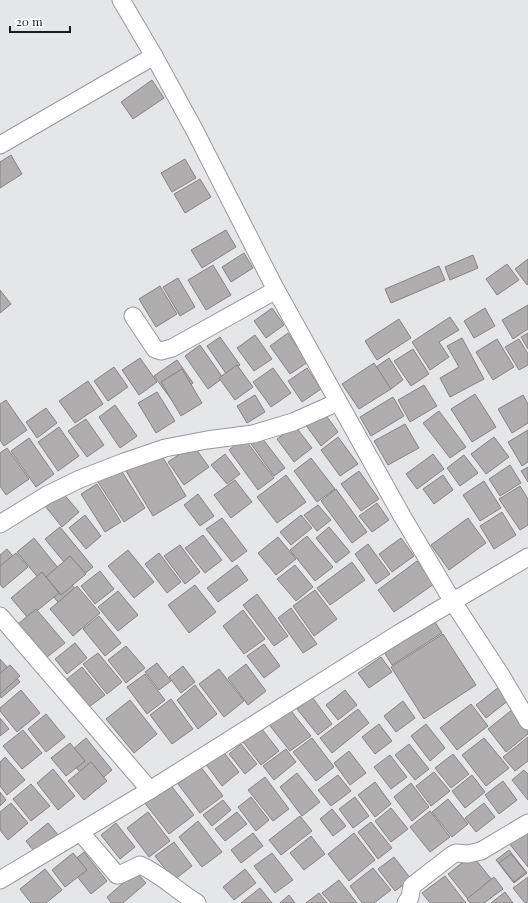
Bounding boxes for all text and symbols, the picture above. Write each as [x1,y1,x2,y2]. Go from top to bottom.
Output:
scale bar [10,8,70,34]
text: 20 m [16,13,43,29]

